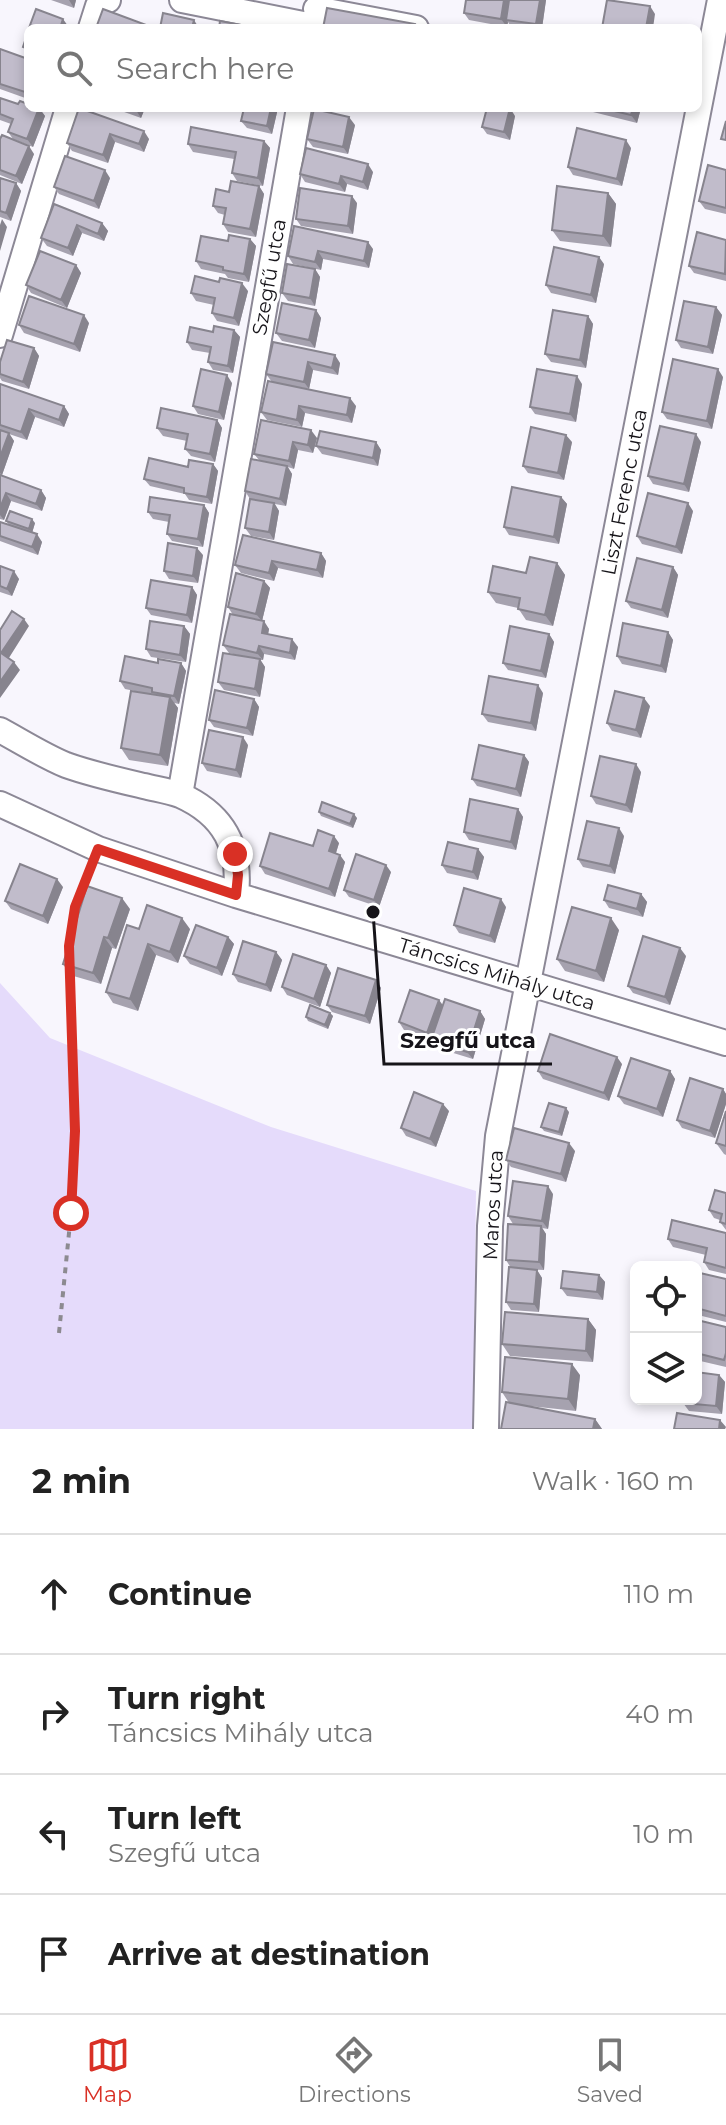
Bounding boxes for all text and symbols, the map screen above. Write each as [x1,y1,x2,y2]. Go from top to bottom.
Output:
search box [24,24,702,112]
icon: search [52,46,96,90]
text: Search here [116,50,294,87]
street label: Szegfű utca [247,217,291,337]
street label: Liszt Ferenc utca [596,407,652,577]
route end [217,836,253,872]
street label: Táncsics Mihály utca [396,933,598,1015]
callout: Szegfű utca [384,1018,552,1064]
text: Szegfű utca [400,1027,536,1054]
street label: Maros utca [478,1149,508,1261]
route start [53,1195,89,1231]
map controls [630,1261,702,1405]
button: locate [630,1261,702,1333]
button: layers [630,1333,702,1405]
text: 2 min [32,1460,131,1502]
text: Walk · 160 m [532,1465,694,1497]
icon: ahead [32,1572,76,1616]
text: Continue [108,1576,252,1613]
text: 110 m [624,1578,694,1610]
text: Turn right [108,1680,265,1717]
icon: right [32,1692,76,1736]
text: 40 m [625,1698,694,1730]
text: Táncsics Mihály utca [108,1717,374,1749]
text: Turn left [108,1800,241,1837]
icon: left [32,1812,76,1856]
text: 10 m [633,1818,694,1850]
text: Szegfű utca [108,1837,261,1869]
icon: arrive [32,1932,76,1976]
text: Arrive at destination [108,1936,430,1973]
tab: Map [83,2033,132,2108]
tab: Directions [298,2033,411,2108]
tab: Saved [577,2033,643,2108]

